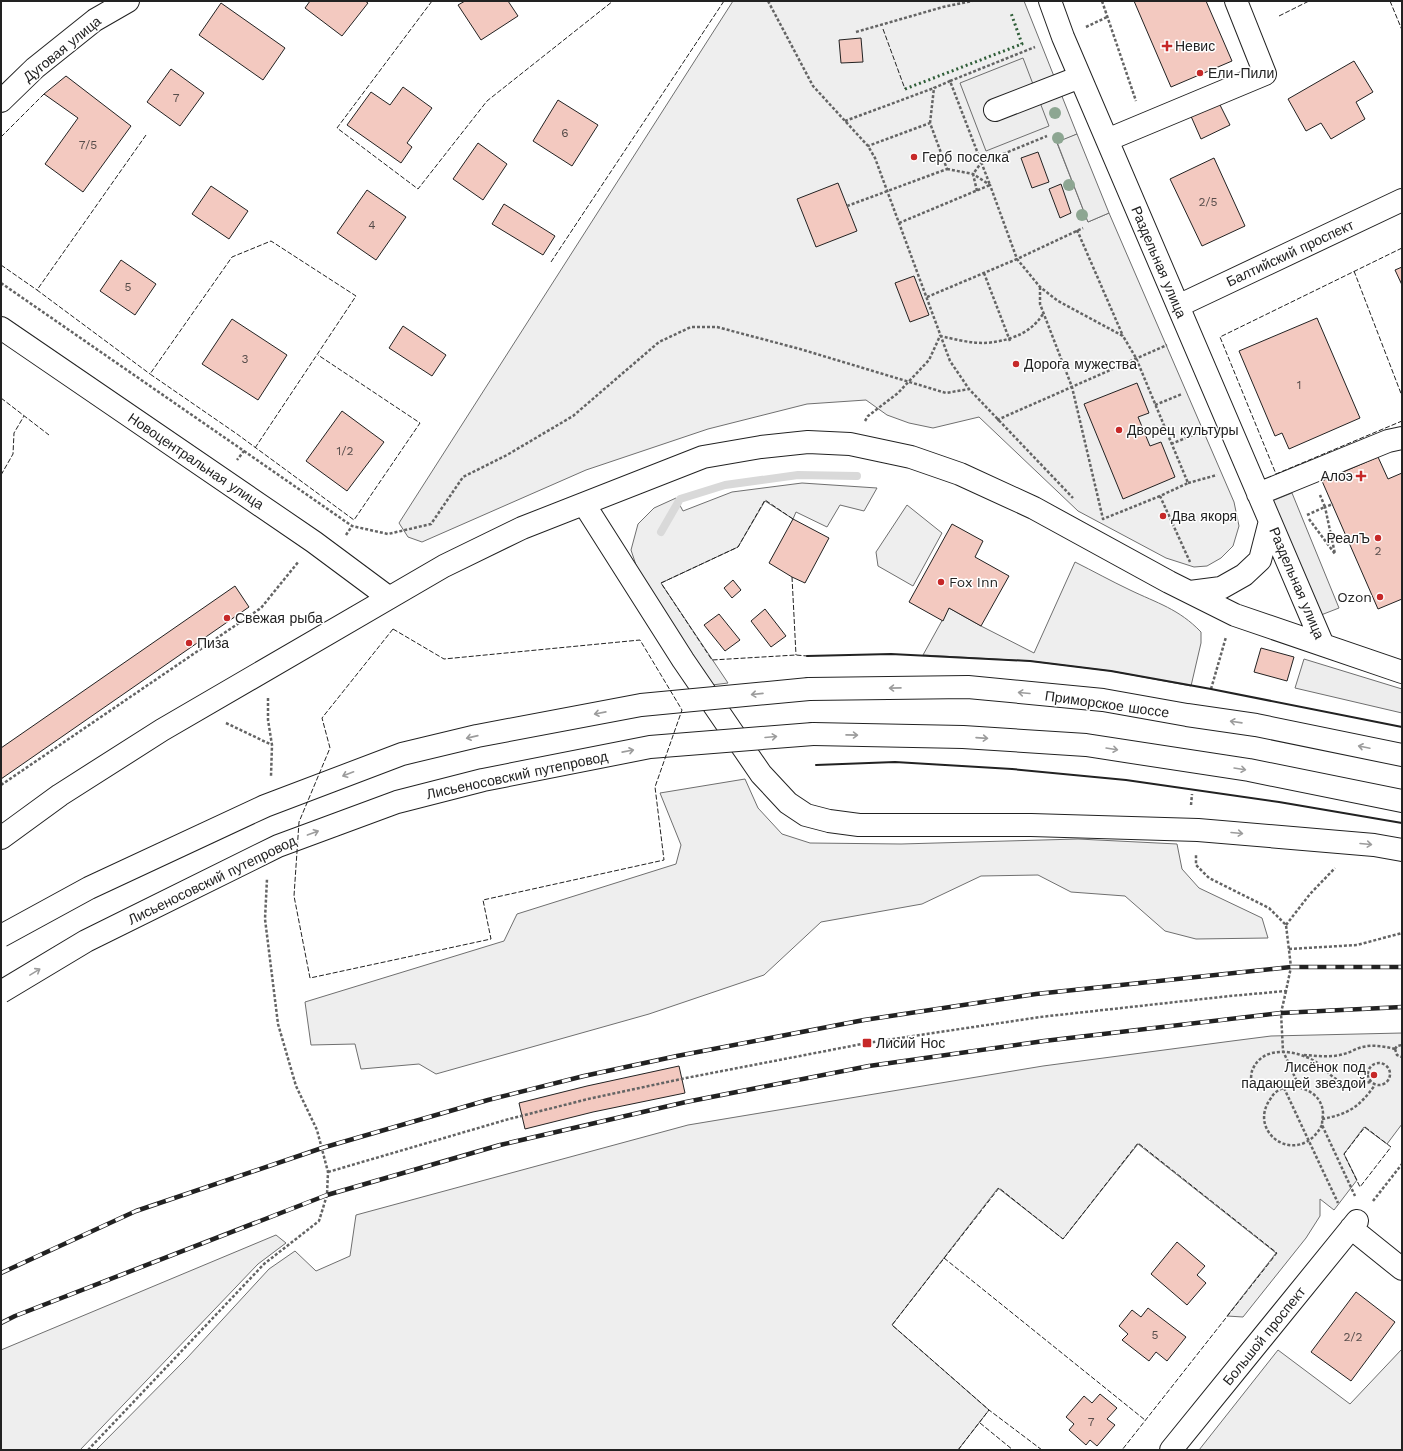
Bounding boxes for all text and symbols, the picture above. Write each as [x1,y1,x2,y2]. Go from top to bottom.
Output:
street label: Дуговая улица [20,13,104,85]
place label: Невис [1175,38,1215,54]
marker: Невис [1162,41,1172,51]
place label: Ели-Пили [1208,65,1274,81]
marker: Ели-Пили [1195,68,1205,78]
house number: 7 [173,91,180,105]
house number: 6 [561,126,569,140]
house number: 7/5 [79,138,97,152]
place label: Герб поселка [922,149,1009,165]
marker: Герб поселка [909,152,919,162]
house number: 2/5 [1198,195,1218,209]
street label: Раздельная улица [1128,204,1190,321]
street label: Балтийский проспект [1224,216,1357,290]
house number: 4 [368,218,376,232]
house number: 5 [125,280,132,294]
house number: 3 [242,352,249,366]
place label: Дорога мужества [1024,356,1137,372]
marker: Дорога мужества [1011,359,1021,369]
house number: 1 [1297,378,1301,392]
street label: Новоцентральная улица [125,410,267,513]
place label: Дворец культуры [1127,422,1239,438]
marker: Дворец культуры [1114,425,1124,435]
house number: 1/2 [337,444,353,458]
place label: Алоэ [1320,468,1353,484]
marker: Алоэ [1356,471,1366,481]
place label: Два якоря [1171,508,1237,524]
marker: Два якоря [1158,511,1168,521]
street label: Раздельная улица [1266,525,1328,642]
place label: РеалЪ [1326,530,1370,546]
marker: РеалЪ [1373,533,1383,543]
house number: 2 [1375,544,1382,558]
place label: Fox Inn [949,574,998,590]
marker: Fox Inn [936,577,946,587]
place label: Ozon [1337,589,1372,605]
marker: Ozon [1375,592,1385,602]
place label: Свежая рыба [235,610,323,626]
marker: Свежая рыба [222,613,232,623]
place label: Пиза [197,635,229,651]
marker: Пиза [184,638,194,648]
one-way arrow [889,684,902,692]
street label: Приморское шоссе [1044,687,1170,721]
one-way arrow [1018,689,1031,697]
one-way arrow [751,690,764,698]
one-way arrow [594,709,607,717]
one-way arrow [1230,718,1243,726]
one-way arrow [845,731,858,739]
one-way arrow [466,734,479,742]
one-way arrow [764,734,777,741]
one-way arrow [975,735,988,742]
one-way arrow [1358,742,1371,750]
one-way arrow [1105,745,1118,753]
one-way arrow [621,747,634,755]
street label: Лисьеносовский путепровод [425,748,609,802]
one-way arrow [1233,765,1246,773]
one-way arrow [342,771,354,779]
one-way arrow [307,829,320,836]
one-way arrow [1230,830,1243,837]
street label: Лисьеносовский путепровод [125,832,299,928]
one-way arrow [1359,841,1372,848]
one-way arrow [29,968,40,976]
place label: Лисий Нос [876,1035,945,1051]
marker: Лисий Нос [861,1037,873,1049]
place label: Лисёнок под падающей звездой [1241,1059,1366,1091]
marker: Лисёнок под падающей звездой [1369,1070,1379,1080]
street label: Большой проспект [1219,1283,1309,1388]
house number: 5 [1152,1328,1159,1342]
house number: 2/2 [1343,1330,1363,1344]
house number: 7 [1088,1415,1095,1429]

